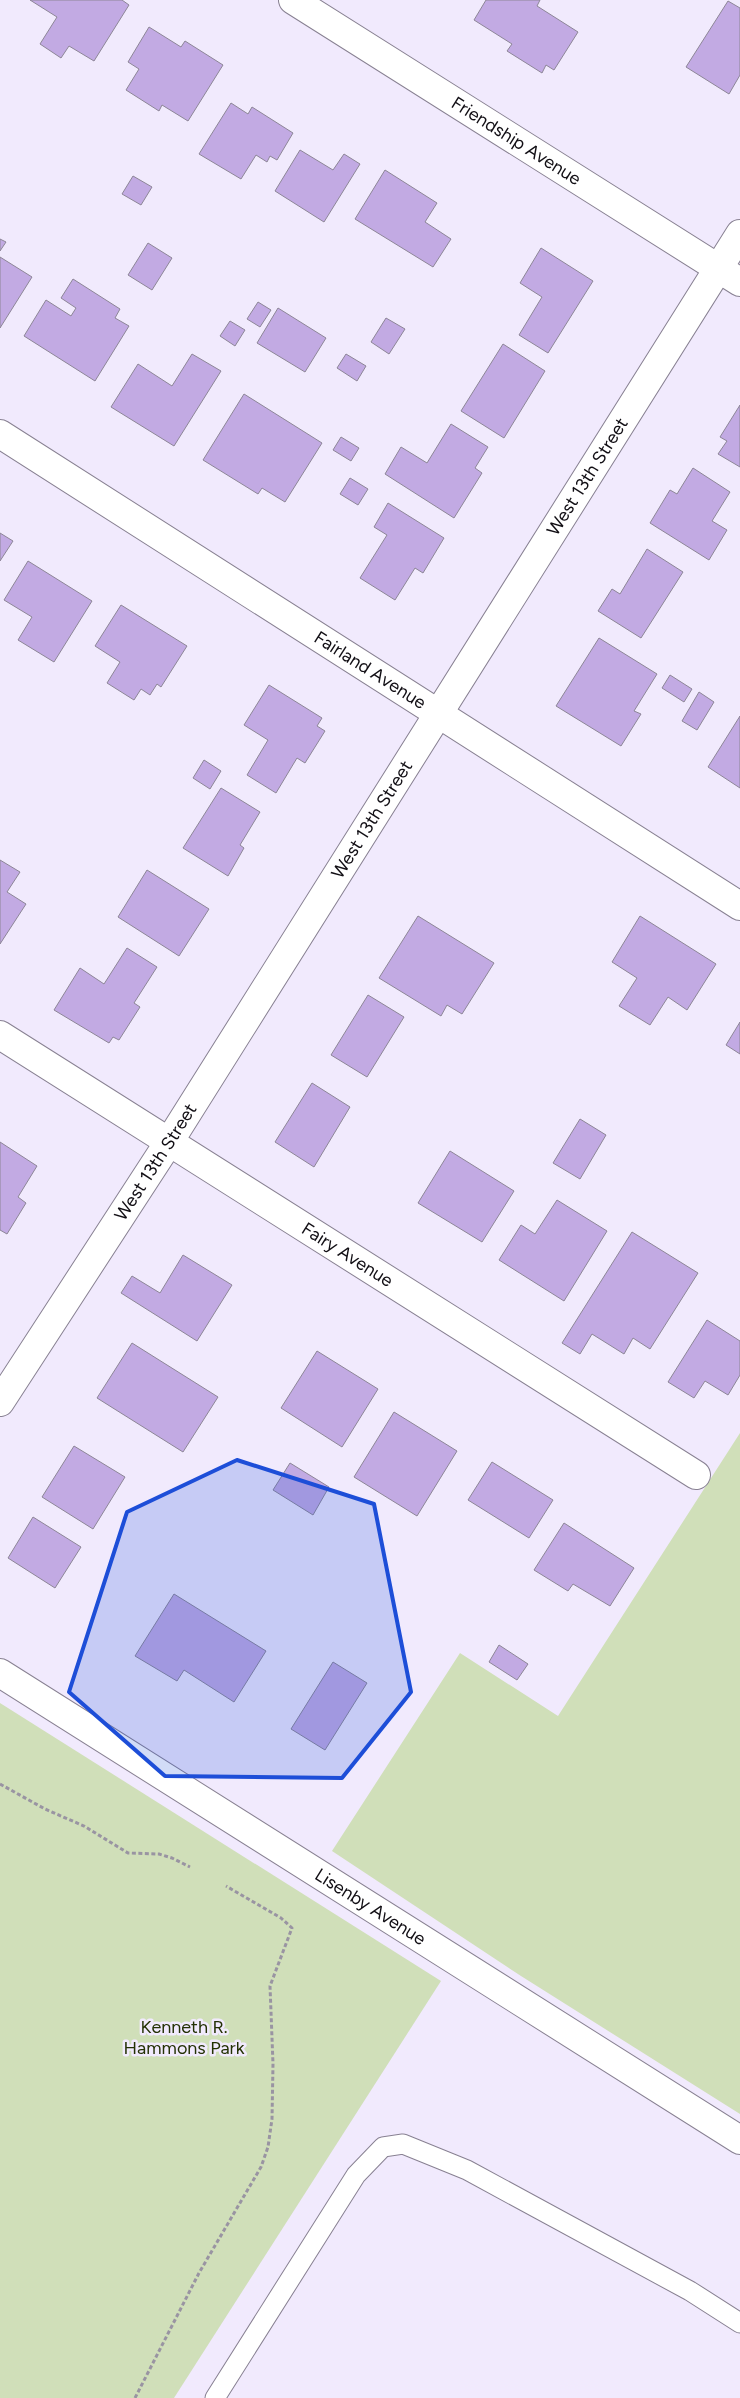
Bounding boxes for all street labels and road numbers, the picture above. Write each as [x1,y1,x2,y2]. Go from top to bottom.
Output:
street label: Friendship Avenue [447,92,585,190]
street label: West 13th Street [542,414,633,540]
street label: Fairland Avenue [310,626,430,714]
street label: West 13th Street [327,756,417,883]
street label: West 13th Street [110,1099,202,1225]
street label: Fairy Avenue [298,1218,397,1292]
street label: Lisenby Avenue [311,1864,430,1950]

